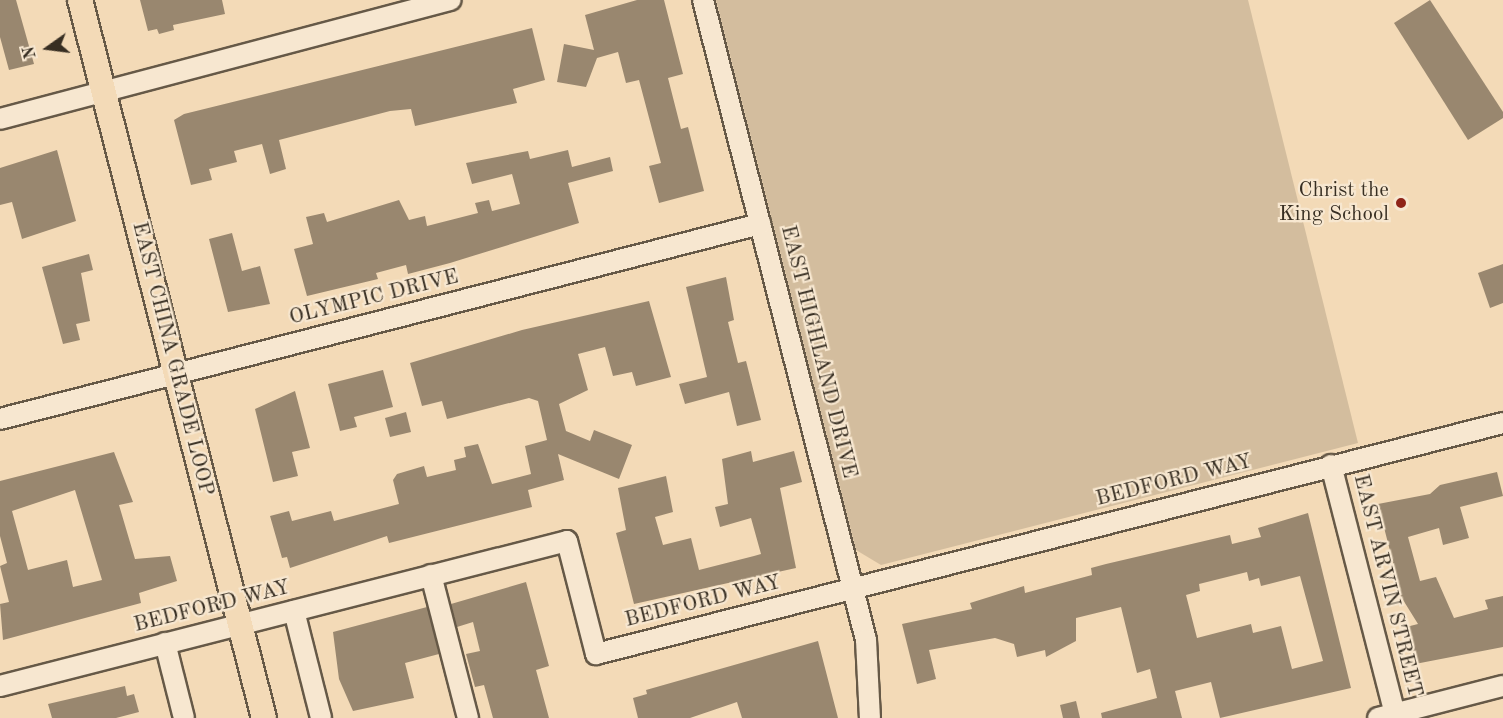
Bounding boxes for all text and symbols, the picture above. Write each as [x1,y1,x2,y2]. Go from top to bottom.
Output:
north arrow [18,18,78,78]
text: N [21,44,40,60]
place label: Christ the King School [1279,178,1389,228]
marker: Christ the King School [1394,196,1408,210]
street label: EAST CHINA GRADE LOOP [126,219,218,499]
street label: EAST HIGHLAND DRIVE [774,223,862,481]
street label: OLYMPIC DRIVE [287,265,461,331]
street label: BEDFORD WAY [1093,449,1255,513]
street label: EAST ARVIN STREET [1347,472,1427,700]
street label: BEDFORD WAY [622,570,784,634]
street label: BEDFORD WAY [131,575,293,639]

